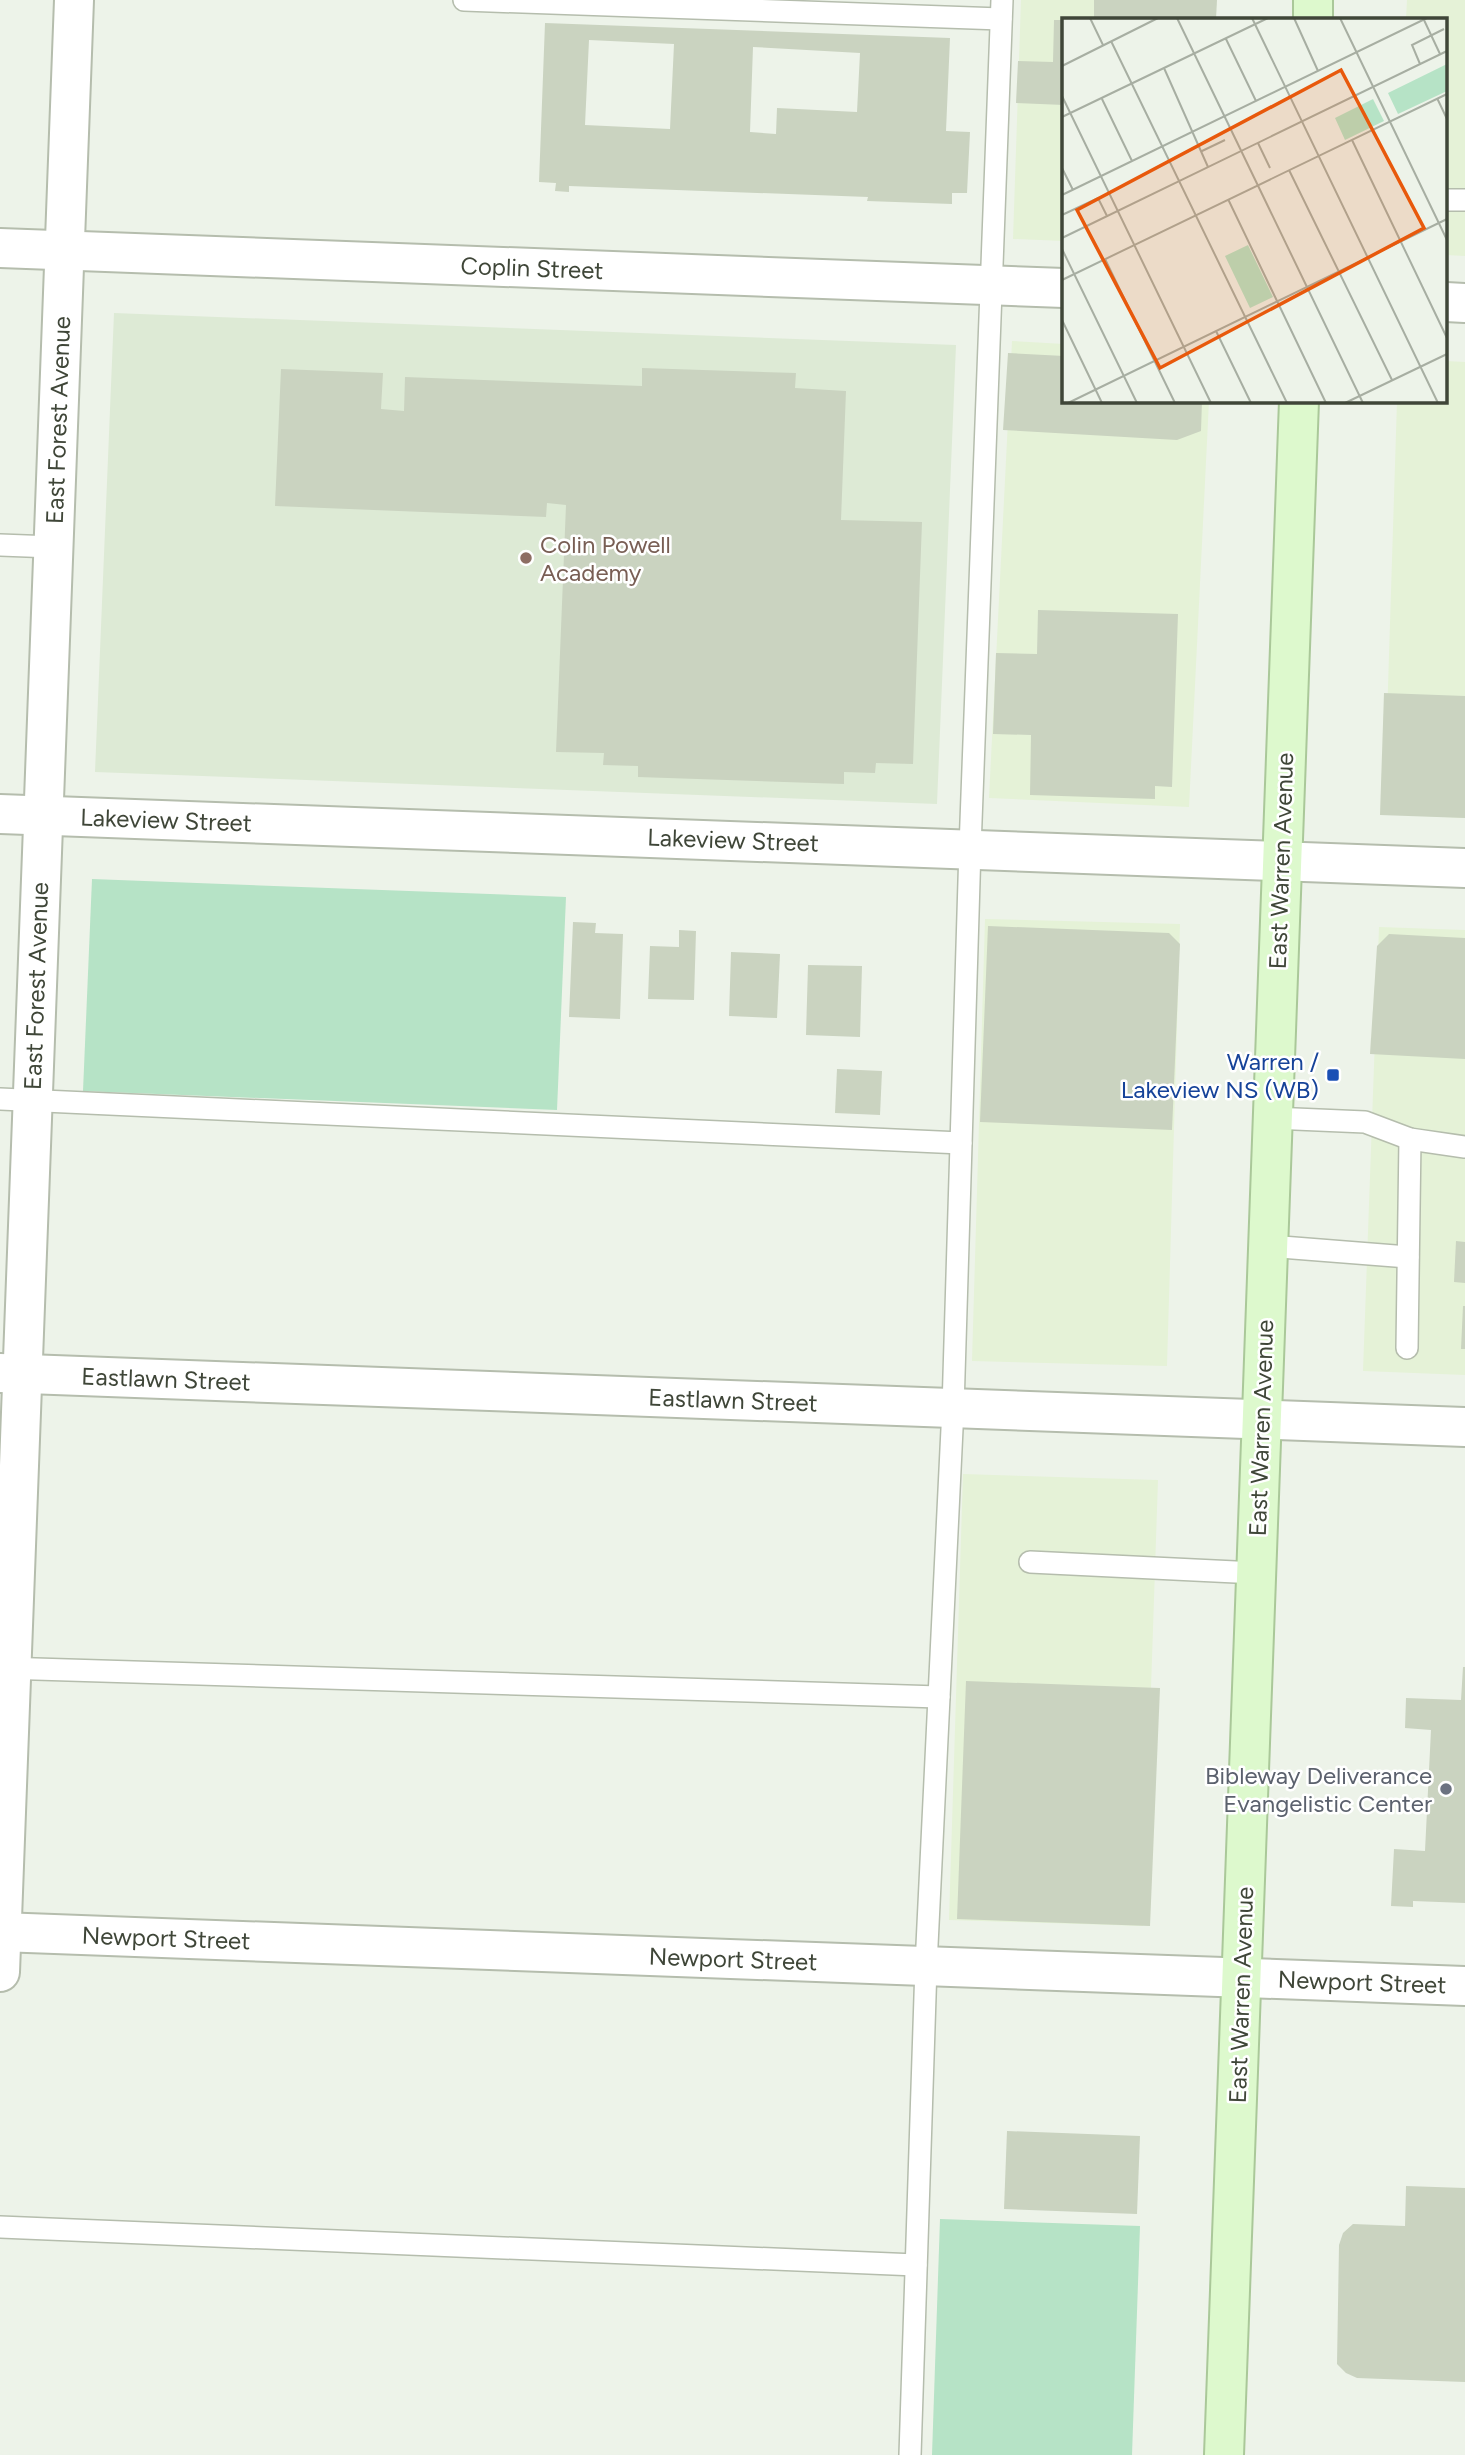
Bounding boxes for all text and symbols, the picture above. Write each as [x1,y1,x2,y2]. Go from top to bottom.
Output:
inset map [1062,18,1448,402]
street label: Coplin Street [460,251,604,285]
street label: East Forest Avenue [40,316,76,524]
place label: Colin Powell Academy [540,530,671,587]
marker: Colin Powell Academy [518,550,534,566]
street label: East Warren Avenue [1263,752,1299,970]
street label: Lakeview Street [80,803,252,837]
street label: Lakeview Street [647,823,819,857]
street label: East Forest Avenue [18,882,54,1090]
place label: Warren / Lakeview NS (WB) [1121,1047,1319,1104]
marker: Warren / Lakeview NS (WB) [1325,1067,1341,1083]
street label: East Warren Avenue [1243,1319,1279,1537]
street label: Eastlawn Street [81,1362,251,1396]
street label: Eastlawn Street [648,1383,818,1417]
place label: Bibleway Deliverance Evangelistic Center [1205,1761,1432,1818]
marker: Bibleway Deliverance Evangelistic Center [1438,1781,1454,1797]
street label: East Warren Avenue [1223,1886,1259,2104]
street label: Newport Street [81,1921,251,1955]
street label: Newport Street [648,1942,818,1976]
street label: Newport Street [1277,1965,1447,1999]

